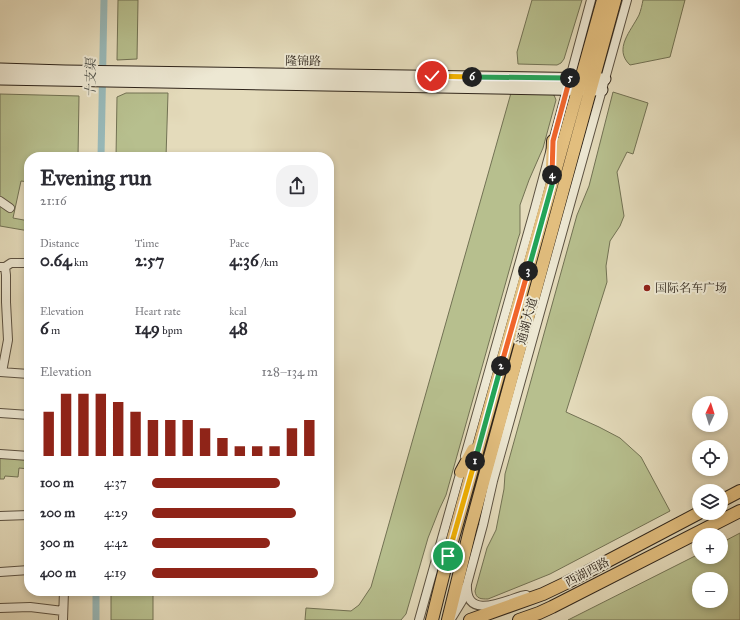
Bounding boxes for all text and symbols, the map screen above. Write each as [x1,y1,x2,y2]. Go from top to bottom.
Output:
street label: 隆锦路 [285,54,321,68]
water label: 十支渠 [83,56,99,98]
pin [415,59,449,93]
icon: check [421,65,443,87]
pin: 6 [462,67,482,87]
pin: 5 [560,68,580,88]
text: 6 [469,70,475,83]
text: 5 [567,71,573,84]
text: Evening run [40,164,152,191]
button: share [276,165,318,207]
pin: 4 [542,165,562,185]
text: 4 [549,168,555,181]
text: 21:16 [40,193,67,209]
text: Distance [40,237,79,250]
text: Time [135,237,159,250]
text: Pace [229,237,249,250]
text: 0.64 [40,250,72,271]
text: 2:57 [135,250,164,271]
text: 4:36 [229,250,259,271]
text: km [72,256,88,269]
text: /km [259,256,278,269]
pin: 3 [518,261,538,281]
text: 3 [526,264,530,277]
place label: 国际名车广场 [655,281,727,295]
marker: 国际名车广场 [642,283,652,293]
street label: 通湖大道 [514,296,540,346]
text: Elevation [40,305,84,318]
text: Heart rate [135,305,181,318]
text: kcal [229,305,247,318]
text: 6 [40,318,49,339]
text: 149 [135,318,160,339]
text: 48 [229,318,248,339]
text: m [49,324,60,337]
text: bpm [160,324,182,337]
pin: 2 [491,356,511,376]
text: 2 [498,359,504,372]
text: Elevation [40,364,92,380]
text: 128–134 m [261,364,318,380]
north arrow [692,396,728,432]
map controls [692,396,728,608]
button: locate [692,440,728,476]
pin: 1 [465,451,485,471]
text: 1 [473,454,477,467]
text: 100 m [40,475,74,491]
text: 4:37 [104,475,127,491]
button: layers [692,484,728,520]
text: 200 m [40,505,75,521]
text: 4:29 [104,505,128,521]
button: + [692,528,728,564]
text: 300 m [40,535,74,551]
text: 4:42 [104,535,128,551]
pin [431,539,465,573]
icon: arrive [437,545,459,567]
street label: 西湖西路 [563,555,611,589]
text: 400 m [40,565,76,581]
text: 4:19 [104,565,127,581]
button: − [692,572,728,608]

